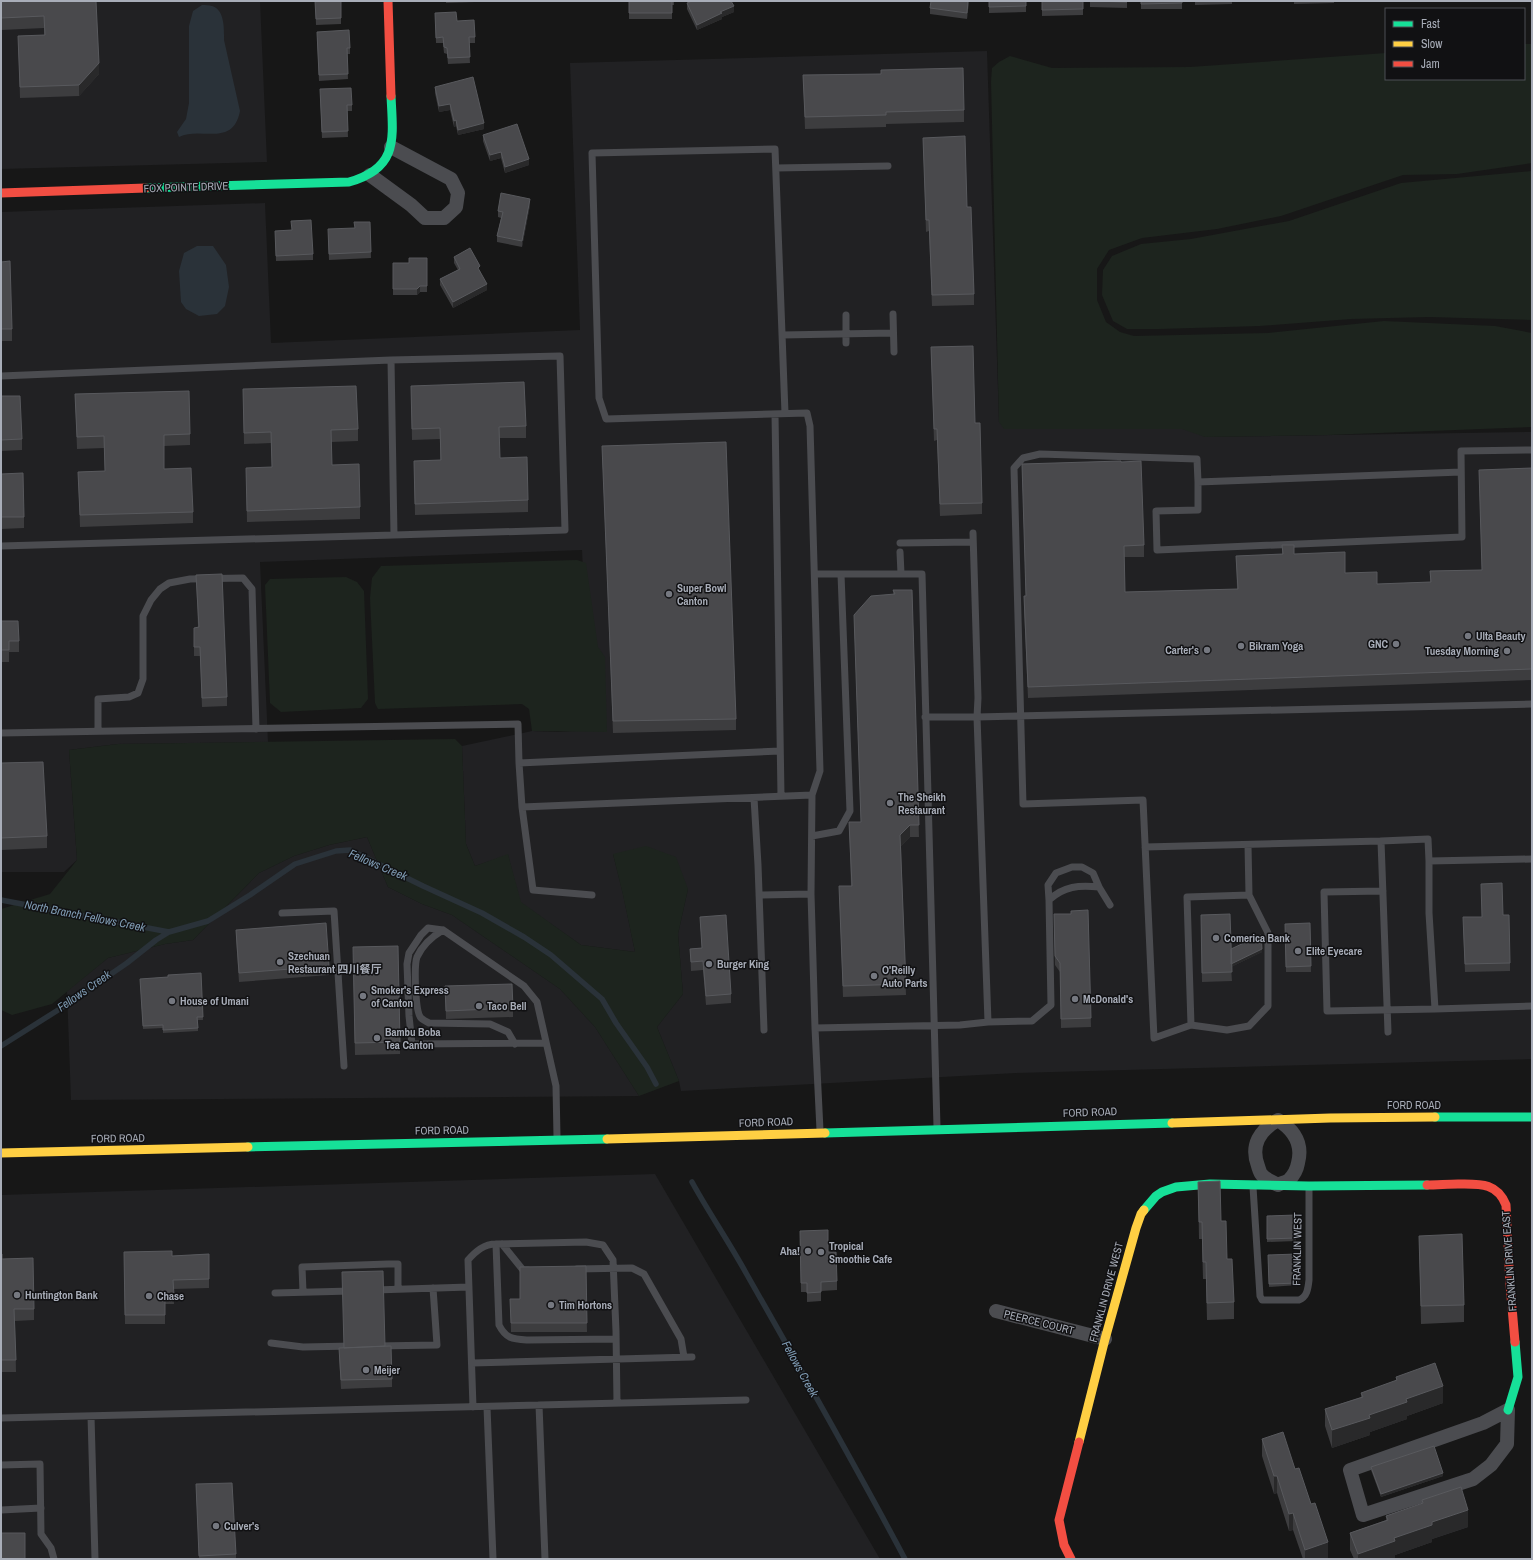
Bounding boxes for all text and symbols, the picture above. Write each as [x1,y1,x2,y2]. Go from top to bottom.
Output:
legend [1385,8,1525,80]
text: Fast [1421,16,1440,32]
text: Slow [1421,36,1443,52]
text: Jam [1421,56,1440,72]
street label: FOX POINTE DRIVE [143,179,229,195]
place label: Super Bowl Canton [677,581,727,608]
marker: Super Bowl Canton [664,589,674,599]
place label: Ulta Beauty [1476,629,1526,643]
marker: Ulta Beauty [1463,631,1473,641]
place label: GNC [1368,637,1388,651]
place label: Bikram Yoga [1249,639,1303,653]
marker: GNC [1391,639,1401,649]
marker: Bikram Yoga [1236,641,1246,651]
place label: Carter's [1165,643,1199,657]
place label: Tuesday Morning [1425,644,1499,658]
marker: Carter's [1202,645,1212,655]
marker: Tuesday Morning [1502,646,1512,656]
place label: The Sheikh Restaurant [898,790,946,817]
marker: The Sheikh Restaurant [885,798,895,808]
water label: Fellows Creek [346,846,411,885]
water label: North Branch Fellows Creek [23,896,148,936]
place label: Comerica Bank [1224,931,1291,945]
marker: Comerica Bank [1211,933,1221,943]
place label: Elite Eyecare [1306,944,1362,958]
marker: Elite Eyecare [1293,946,1303,956]
place label: Szechuan Restaurant 四川餐厅 [288,949,382,976]
marker: Szechuan Restaurant 四川餐厅 [275,957,285,967]
place label: Burger King [717,957,770,971]
marker: Burger King [704,959,714,969]
place label: O'Reilly Auto Parts [882,963,928,990]
water label: Fellows Creek [54,966,115,1015]
marker: O'Reilly Auto Parts [869,971,879,981]
place label: Smoker's Express of Canton [371,983,449,1010]
marker: Smoker's Express of Canton [358,991,368,1001]
place label: McDonald's [1083,992,1133,1006]
place label: House of Umani [180,994,249,1008]
marker: McDonald's [1070,994,1080,1004]
marker: House of Umani [167,996,177,1006]
place label: Taco Bell [487,999,526,1013]
marker: Taco Bell [474,1001,484,1011]
place label: Bambu Boba Tea Canton [385,1025,441,1052]
marker: Bambu Boba Tea Canton [372,1033,382,1043]
street label: FORD ROAD [1387,1098,1441,1112]
street label: FORD ROAD [1063,1104,1117,1120]
street label: FORD ROAD [739,1114,793,1130]
street label: FORD ROAD [415,1123,469,1137]
street label: FORD ROAD [91,1131,145,1145]
street label: FRANKLIN DRIVE EAST [1498,1210,1519,1312]
street label: FRANKLIN WEST [1289,1212,1305,1286]
place label: Tropical Smoothie Cafe [829,1239,892,1266]
street label: FRANKLIN DRIVE WEST [1086,1240,1126,1344]
place label: Aha! [780,1244,800,1258]
marker: Aha! [803,1246,813,1256]
marker: Tropical Smoothie Cafe [816,1247,826,1257]
place label: Huntington Bank [25,1288,99,1302]
place label: Chase [157,1289,184,1303]
marker: Huntington Bank [12,1290,22,1300]
marker: Chase [144,1291,154,1301]
place label: Tim Hortons [559,1298,612,1312]
marker: Tim Hortons [546,1300,556,1310]
street label: PEERCE COURT [1003,1307,1076,1338]
water label: Fellows Creek [778,1338,823,1401]
place label: Meijer [374,1363,401,1377]
marker: Meijer [361,1365,371,1375]
place label: Culver's [224,1519,259,1533]
marker: Culver's [211,1521,221,1531]

